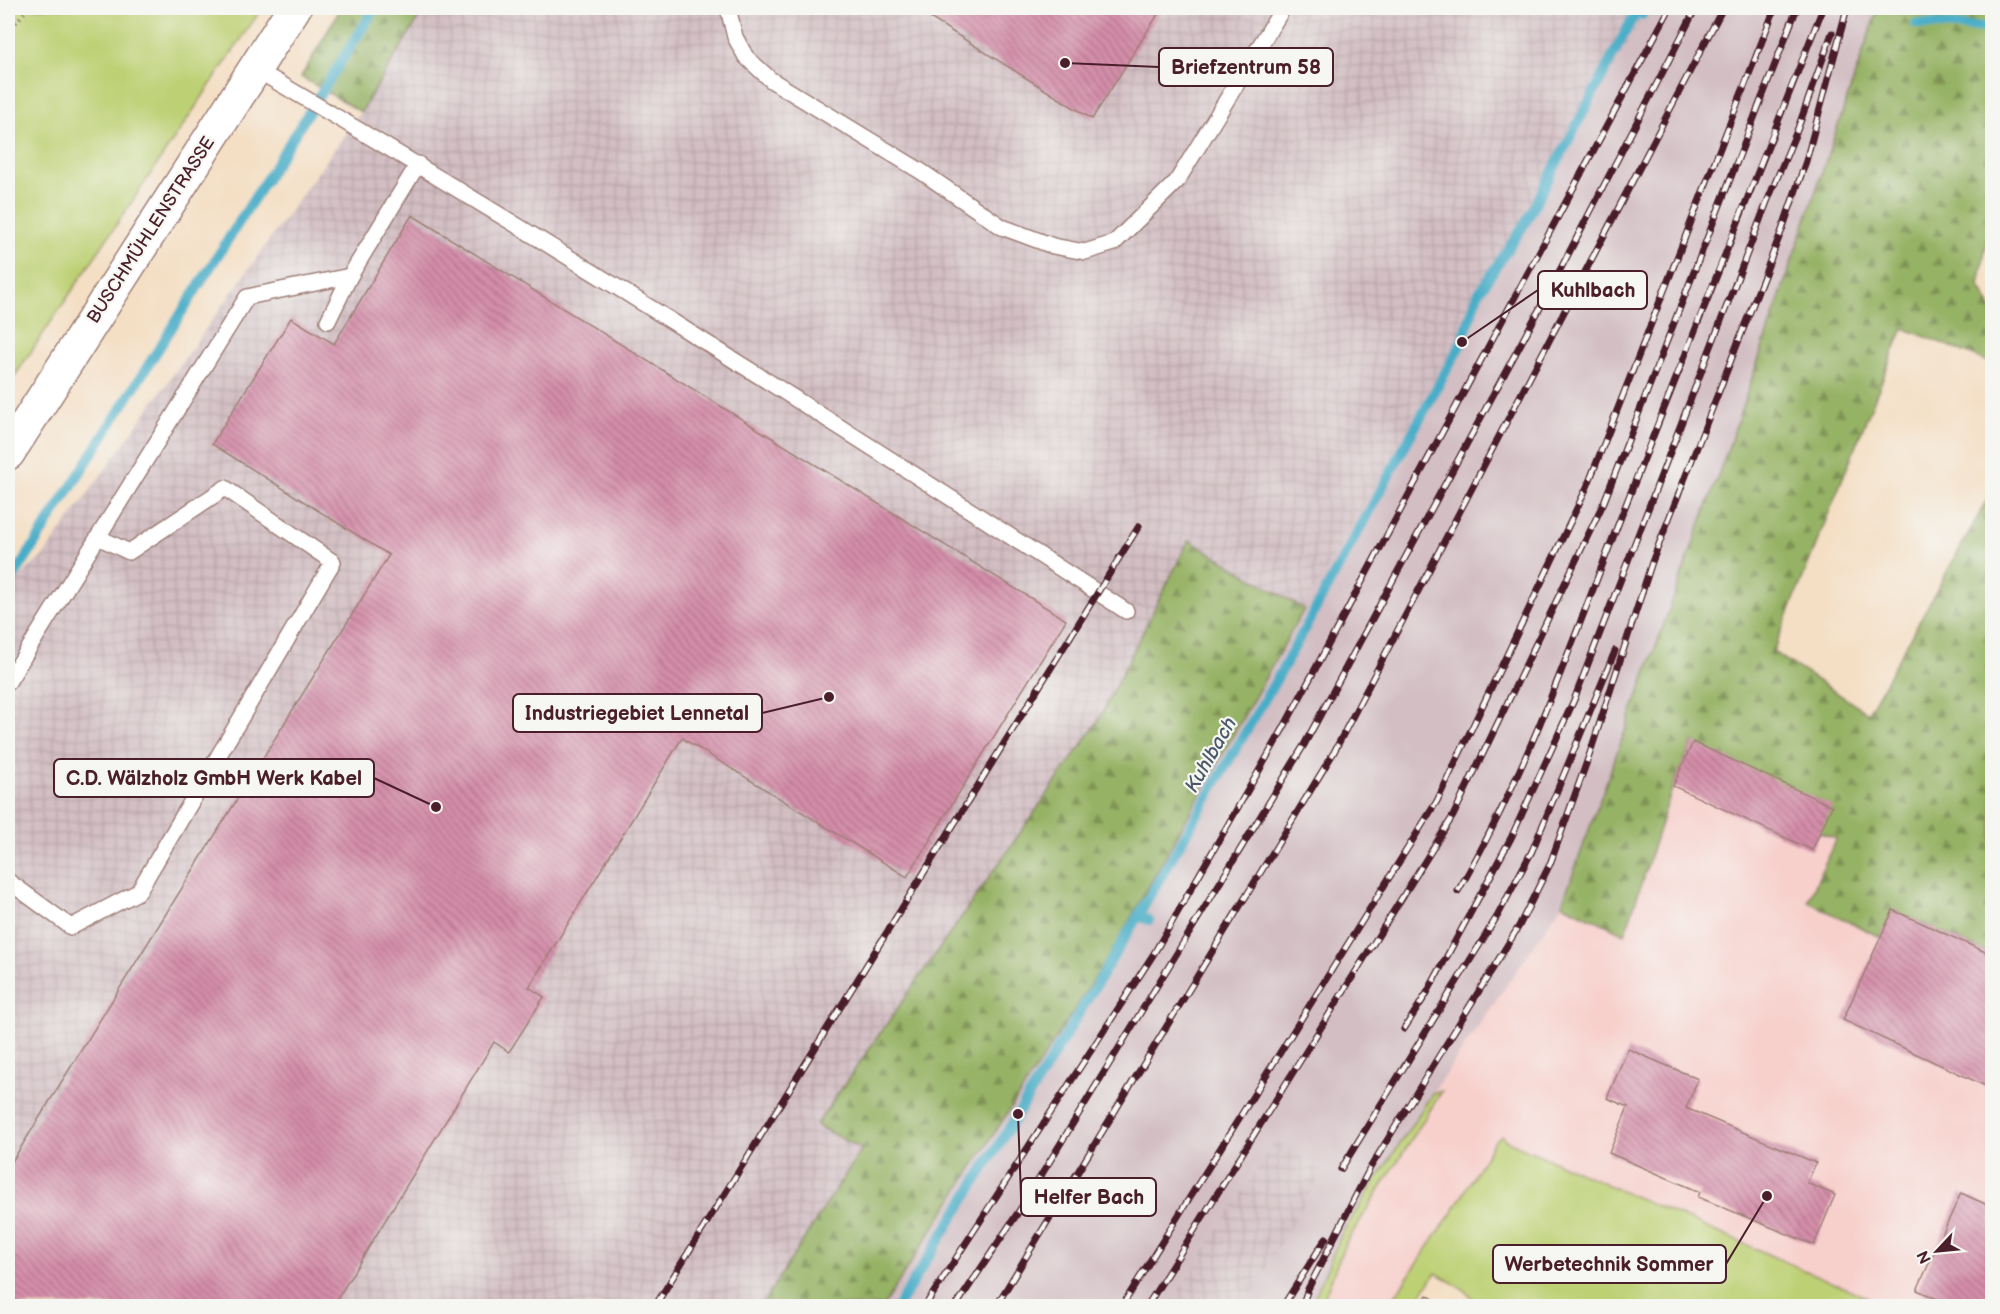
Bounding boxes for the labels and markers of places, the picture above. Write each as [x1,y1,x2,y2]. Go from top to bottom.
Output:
callout: Briefzentrum 58 [1159,48,1333,86]
callout: Kuhlbach [1538,271,1647,309]
callout: Industriegebiet Lennetal [513,694,762,732]
callout: C.D. Wälzholz GmbH Werk Kabel [54,759,374,797]
callout: Helfer Bach [1021,1178,1156,1216]
callout: Werbetechnik Sommer [1493,1245,1726,1283]

